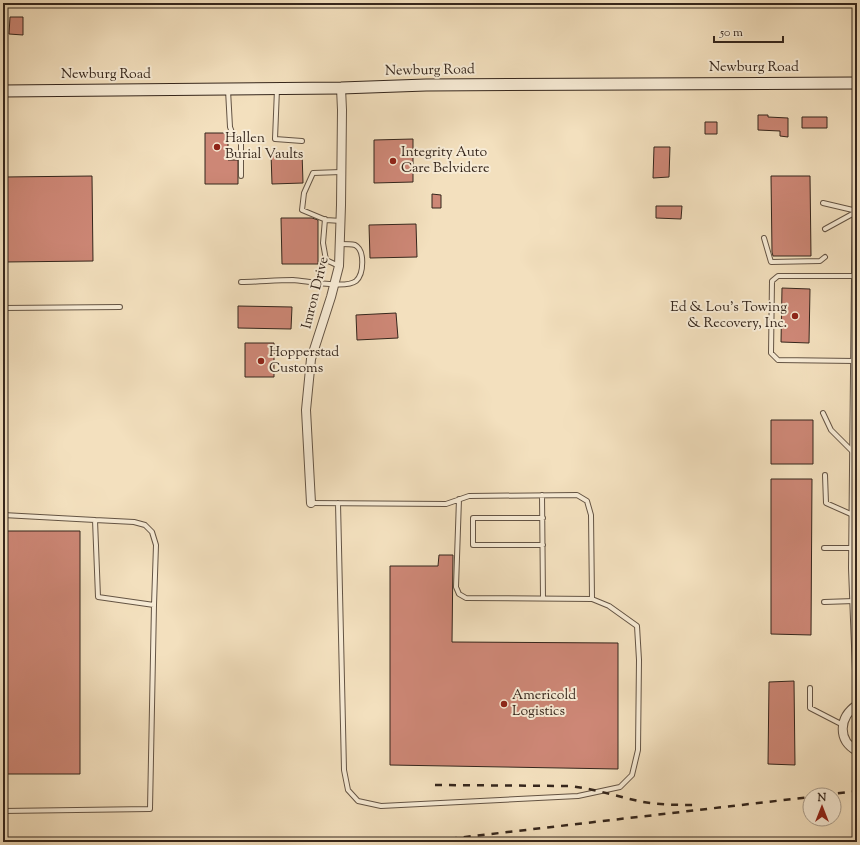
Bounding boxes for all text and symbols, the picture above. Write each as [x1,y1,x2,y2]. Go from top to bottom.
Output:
scale bar [714,18,783,44]
text: 50 m [719,24,743,42]
street label: Newburg Road [709,58,799,78]
street label: Newburg Road [385,60,475,82]
street label: Newburg Road [61,65,151,85]
place label: Hallen Burial Vaults [225,129,303,165]
marker: Hallen Burial Vaults [212,142,222,152]
place label: Integrity Auto Care Belvidere [401,143,489,179]
marker: Integrity Auto Care Belvidere [388,156,398,166]
street label: Imron Drive [297,255,335,331]
place label: Ed & Lou's Towing & Recovery, Inc. [670,298,787,334]
marker: Ed & Lou's Towing & Recovery, Inc. [790,311,800,321]
place label: Hopperstad Customs [269,343,339,379]
marker: Hopperstad Customs [256,356,266,366]
place label: Americold Logistics [512,686,576,722]
marker: Americold Logistics [499,699,509,709]
north arrow [802,787,842,827]
text: N [817,790,827,806]

